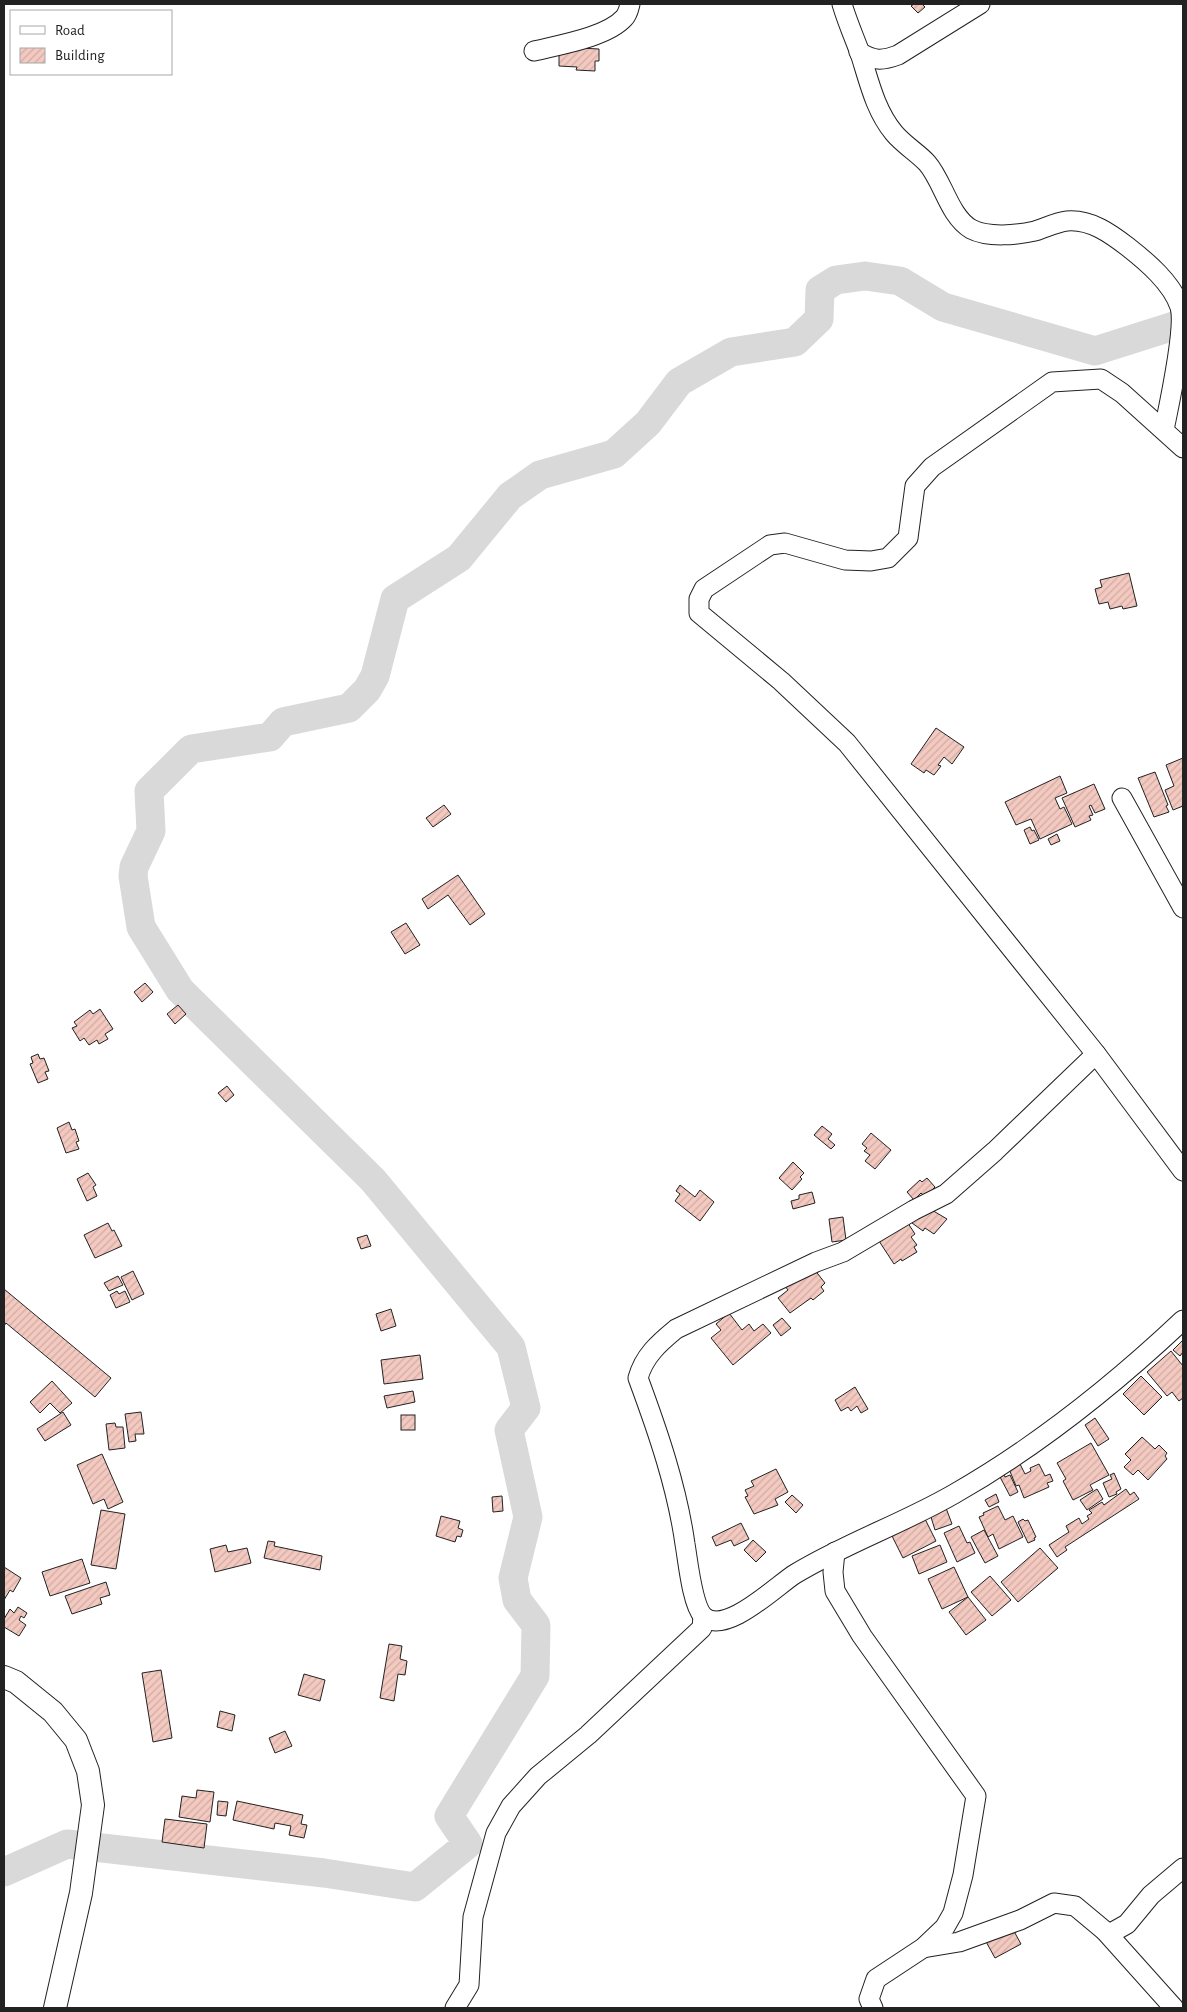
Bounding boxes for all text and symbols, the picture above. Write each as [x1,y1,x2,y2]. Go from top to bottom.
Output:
legend [10,10,172,75]
text: Road [55,23,85,38]
text: Building [55,48,105,63]

